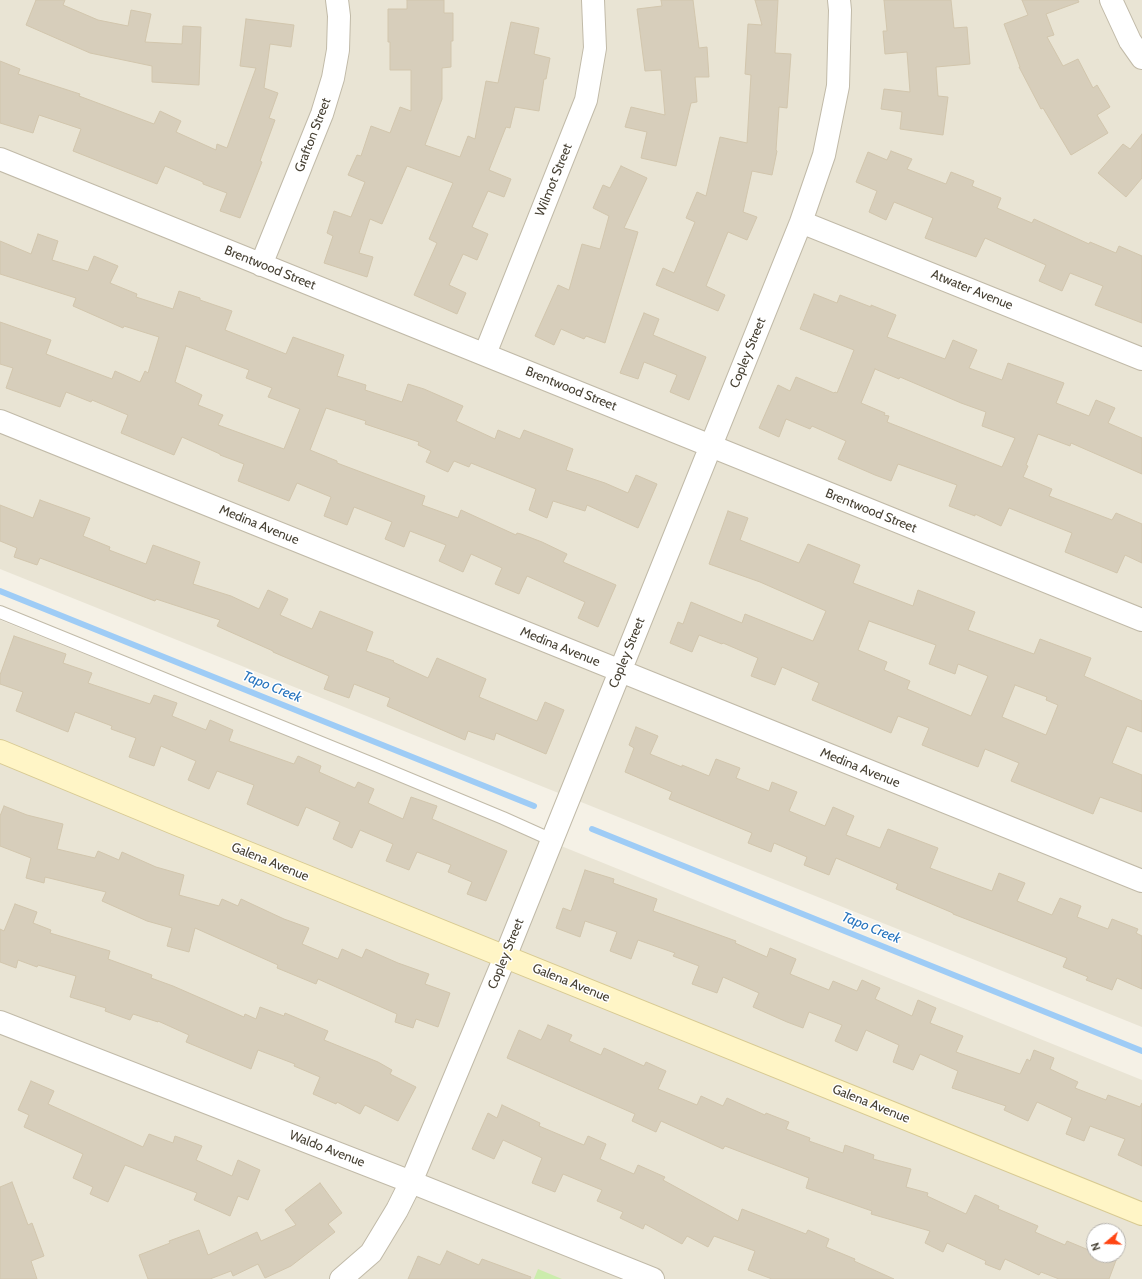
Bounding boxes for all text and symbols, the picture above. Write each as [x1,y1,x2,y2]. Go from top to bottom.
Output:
street label: Grafton Street [292,96,334,174]
street label: Wilmot Street [532,141,576,219]
street label: Brentwood Street [222,243,318,293]
street label: Atwater Avenue [929,267,1015,313]
street label: Copley Street [727,315,769,391]
street label: Brentwood Street [523,364,619,414]
street label: Brentwood Street [823,486,919,536]
street label: Medina Avenue [217,502,301,548]
street label: Copley Street [606,615,648,691]
street label: Medina Avenue [518,624,602,670]
water label: Tapo Creek [240,668,304,706]
street label: Medina Avenue [818,745,902,791]
street label: Galena Avenue [229,839,311,885]
water label: Tapo Creek [839,909,903,947]
street label: Copley Street [485,916,527,992]
street label: Galena Avenue [530,960,612,1006]
street label: Galena Avenue [830,1081,912,1127]
street label: Waldo Avenue [287,1127,367,1171]
north arrow [1086,1223,1126,1263]
text: N [1088,1241,1103,1253]

